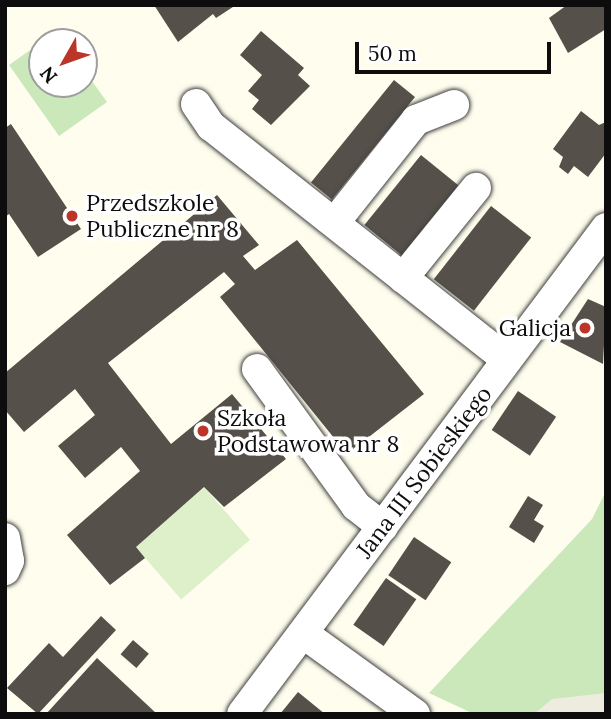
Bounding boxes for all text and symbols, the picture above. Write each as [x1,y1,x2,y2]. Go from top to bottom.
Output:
north arrow [28,28,98,98]
scale bar [359,28,555,72]
text: 50 m [368,40,417,67]
text: N [35,62,62,89]
place label: Przedszkole Publiczne nr 8 [86,189,239,243]
marker: Przedszkole Publiczne nr 8 [64,208,80,224]
place label: Galicja [499,314,571,342]
marker: Galicja [577,320,593,336]
street label: Jana III Sobieskiego [350,381,498,563]
place label: Szkoła Podstawowa nr 8 [217,404,399,458]
marker: Szkoła Podstawowa nr 8 [195,423,211,439]

